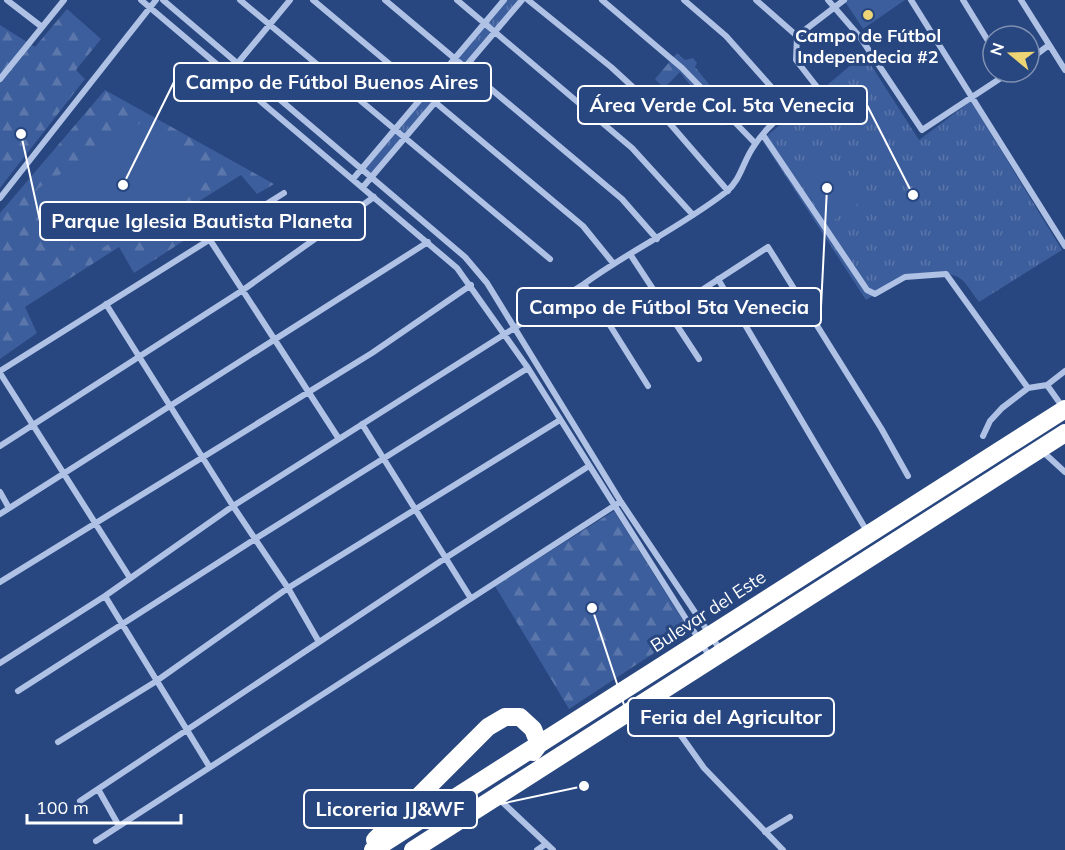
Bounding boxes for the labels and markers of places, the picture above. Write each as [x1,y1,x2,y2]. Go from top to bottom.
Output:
marker: Campo de Fútbol Independecia #2 [861,8,875,22]
place label: Campo de Fútbol Independecia #2 [795,24,941,68]
callout: Campo de Fútbol Buenos Aires [174,63,491,101]
callout: Área Verde Col. 5ta Venecia [578,86,867,124]
callout: Parque Iglesia Bautista Planeta [40,202,365,240]
callout: Campo de Fútbol 5ta Venecia [517,288,821,326]
callout: Feria del Agricultor [628,698,834,736]
callout: Licoreria JJ&WF [304,790,477,828]

